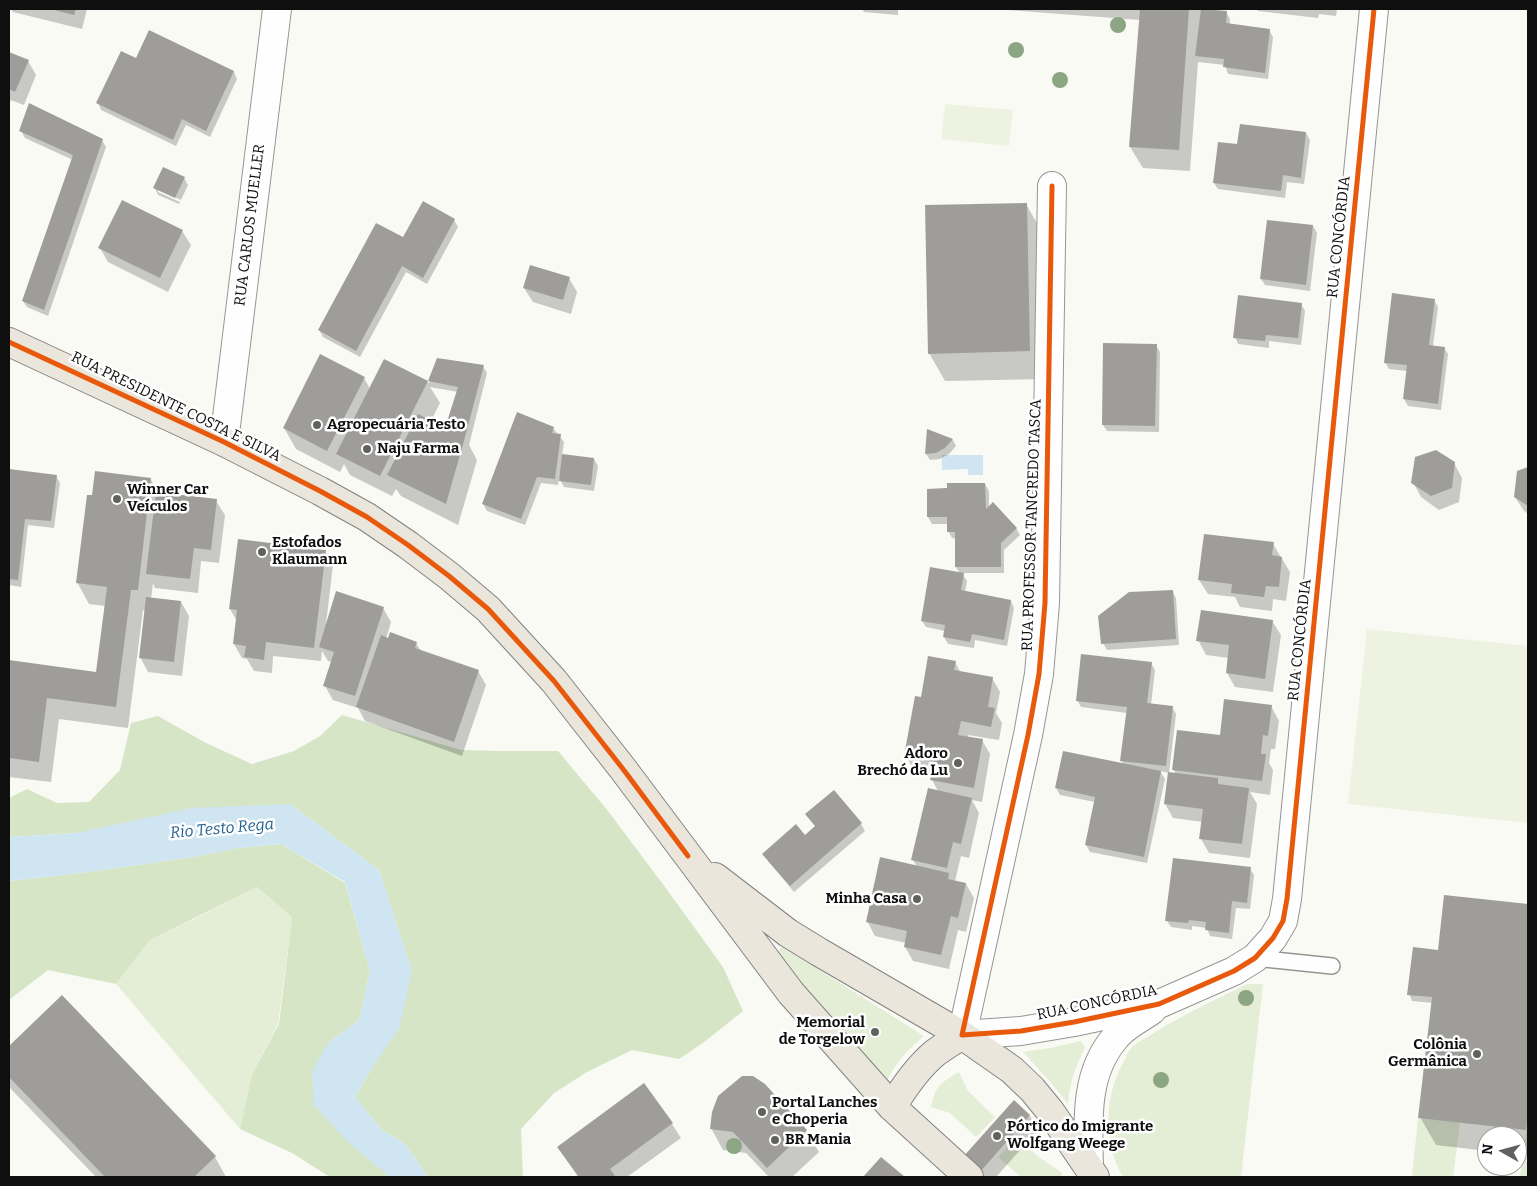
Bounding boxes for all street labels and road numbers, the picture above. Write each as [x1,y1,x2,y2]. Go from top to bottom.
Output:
street label: RUA CARLOS MUELLER [231,143,269,307]
street label: RUA CONCÓRDIA [1324,175,1354,299]
street label: RUA PRESIDENTE COSTA E SILVA [68,348,284,466]
street label: RUA PROFESSOR TANCREDO TASCA [1019,399,1045,651]
street label: RUA CONCÓRDIA [1285,578,1315,702]
street label: RUA CONCÓRDIA [1035,981,1159,1025]

